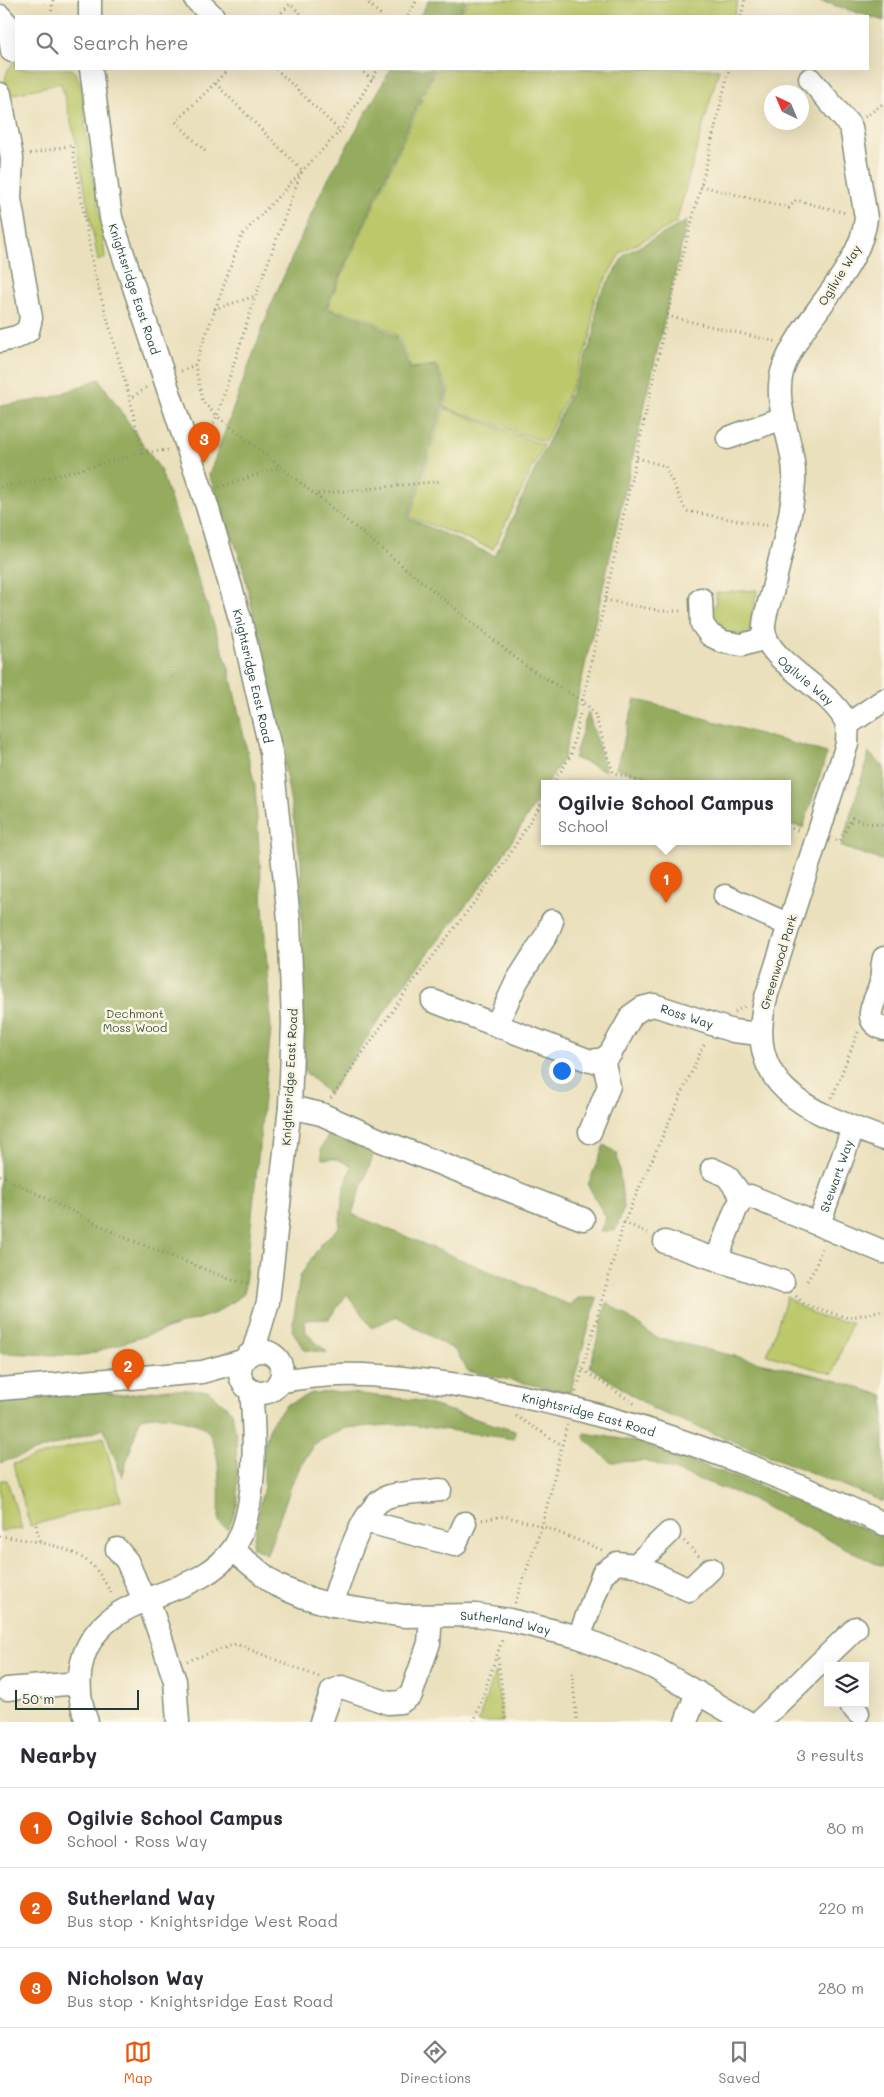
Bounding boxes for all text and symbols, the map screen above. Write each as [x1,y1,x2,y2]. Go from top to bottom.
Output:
search box [15,15,869,70]
icon: search [33,29,61,57]
text: Search here [73,30,189,55]
north arrow [764,85,809,130]
street label: Knightsridge East Road [105,221,164,357]
street label: Ogilvie Way [814,242,864,308]
pin: 3 [188,422,220,463]
street label: Knightsridge East Road [230,607,277,745]
street label: Ogilvie Way [774,652,838,708]
popup [541,780,791,845]
text: Ogilvie School Campus [558,790,774,815]
text: School [558,815,609,836]
pin: 1 [650,862,682,903]
street label: Greenwood Park [756,913,800,1011]
street label: Ross Way [659,1000,716,1032]
park label: Dechmont Moss Wood [103,1005,168,1035]
street label: Knightsridge East Road [277,1008,301,1146]
your location [549,1058,575,1084]
street label: Stewart Way [816,1138,856,1214]
pin: 2 [112,1349,144,1390]
street label: Knightsridge East Road [521,1389,658,1440]
street label: Sutherland Way [460,1607,552,1638]
map controls [824,1662,869,1707]
button: layers [824,1662,869,1707]
scale bar [15,1687,139,1710]
text: 50 m [22,1689,54,1708]
text: Nearby [20,1741,97,1768]
text: 3 results [796,1744,864,1765]
text: Ogilvie School Campus [67,1805,283,1830]
text: 1 [32,1817,40,1838]
text: 80 m [827,1817,864,1838]
text: School · Ross Way [67,1830,207,1851]
text: Sutherland Way [67,1885,215,1910]
text: 2 [32,1897,40,1918]
text: 220 m [818,1897,864,1918]
text: Bus stop · Knightsridge West Road [67,1910,338,1931]
text: Nicholson Way [67,1965,204,1990]
text: 3 [31,1977,41,1998]
text: 280 m [818,1977,864,1998]
text: Bus stop · Knightsridge East Road [67,1990,333,2011]
tab: Map [124,2038,152,2087]
tab: Directions [400,2038,471,2087]
tab: Saved [719,2038,760,2087]

